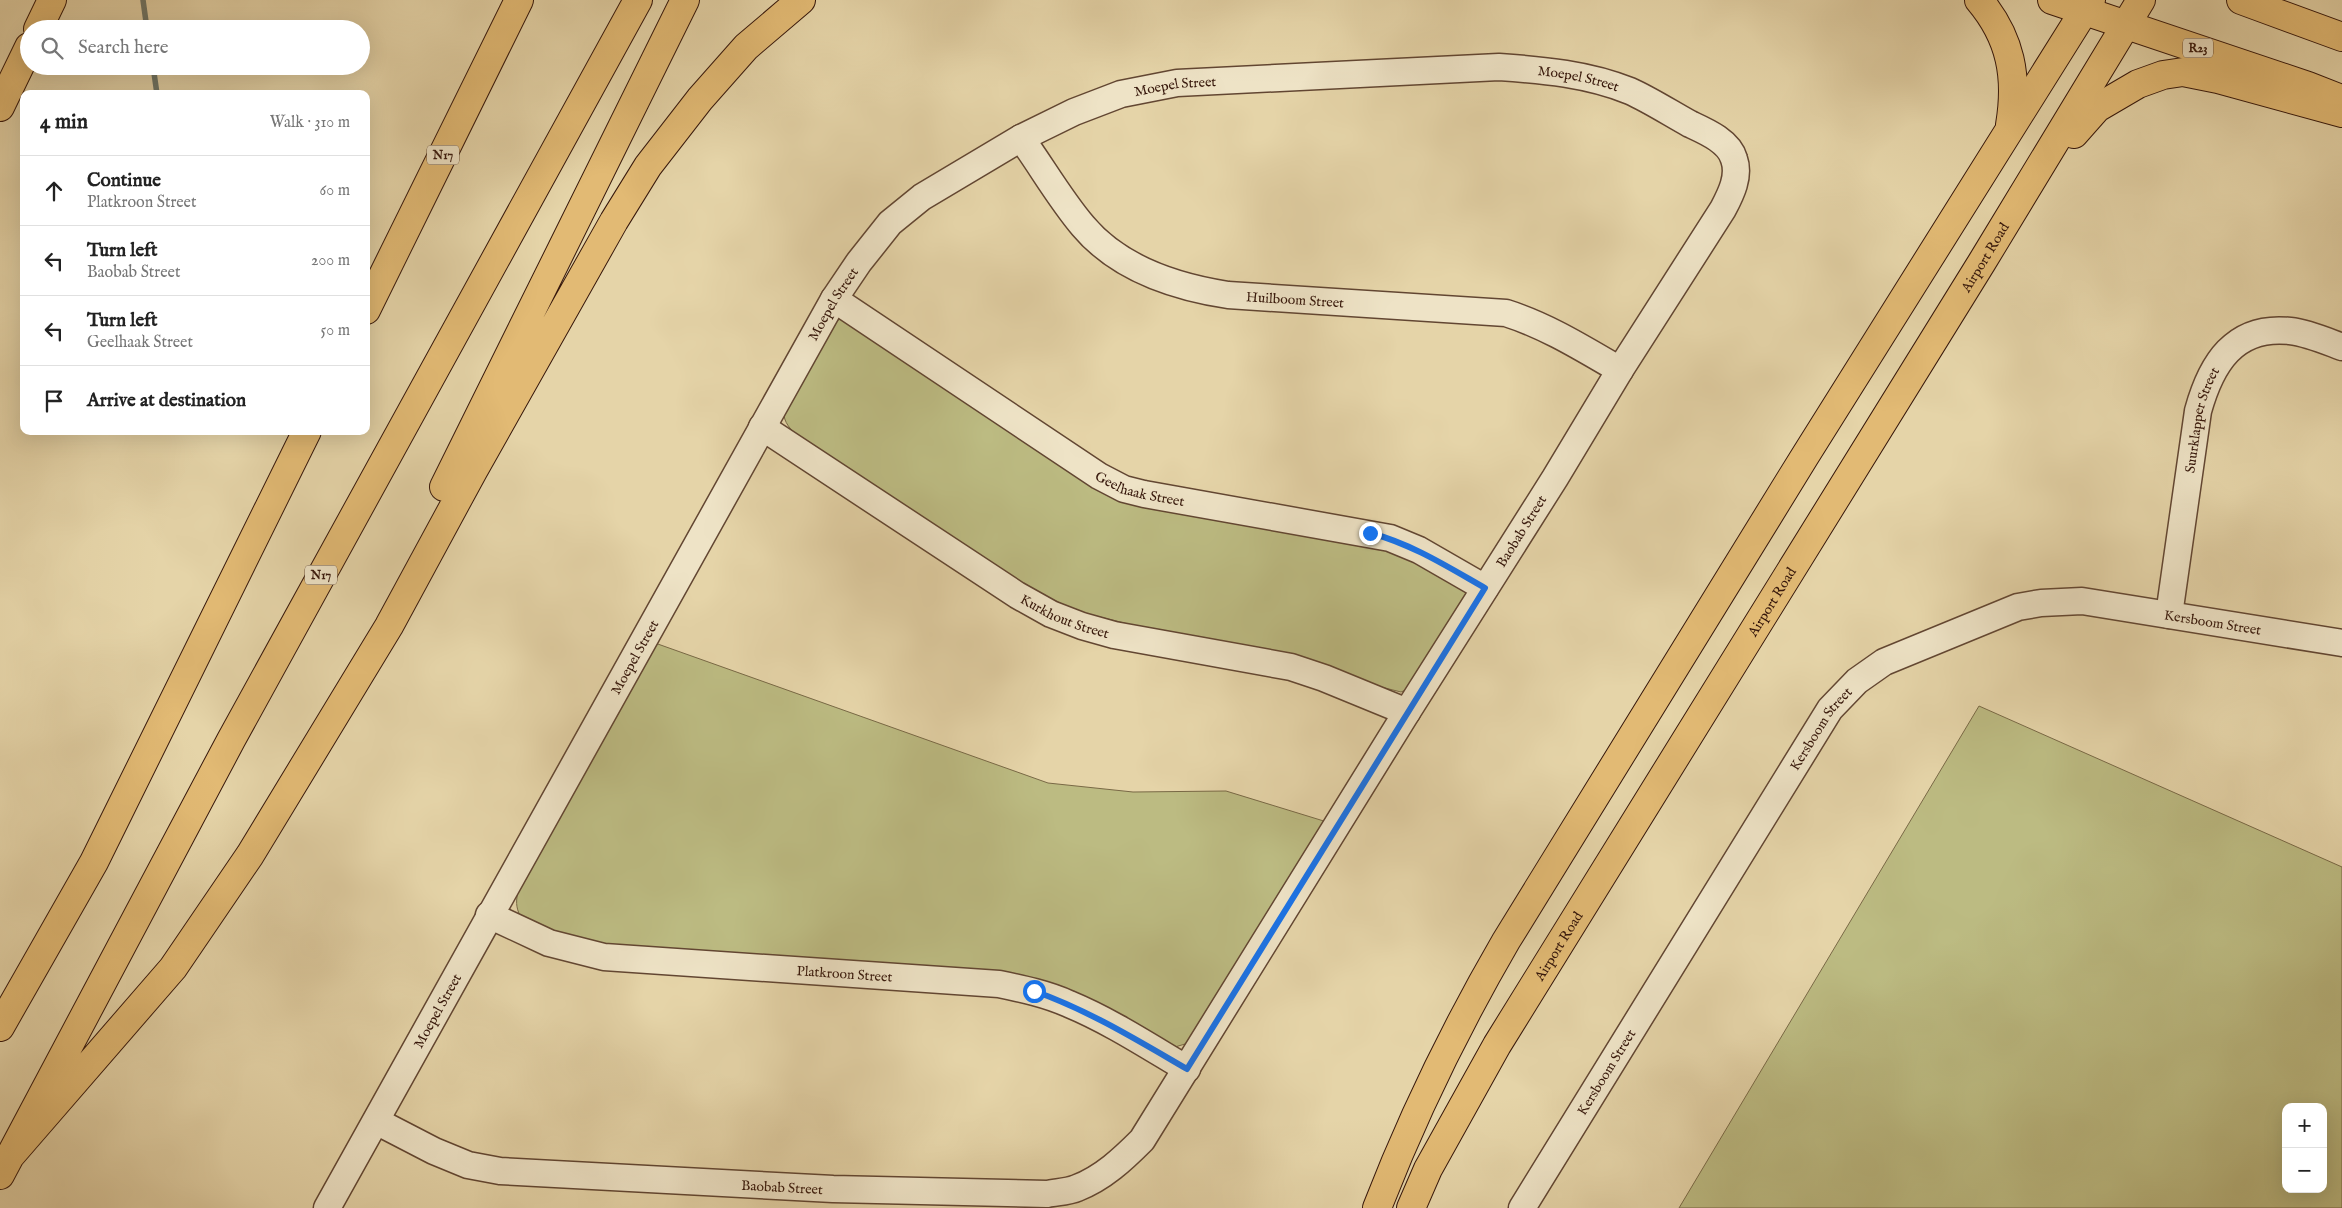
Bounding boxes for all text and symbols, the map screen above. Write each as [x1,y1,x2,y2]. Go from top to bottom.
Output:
search box [20,20,370,75]
icon: search [38,34,66,62]
text: Search here [78,36,169,60]
road number: R23 [2183,38,2213,58]
street label: Moepel Street [1537,62,1622,96]
street label: Moepel Street [1133,73,1217,101]
text: 4 min [40,109,88,136]
text: Walk · 310 m [270,113,350,133]
road number: N17 [427,146,459,164]
text: Continue [87,169,161,193]
icon: ahead [40,177,68,205]
text: 60 m [320,181,350,201]
text: Platkroon Street [87,193,196,213]
street label: Airport Road [1957,219,2014,297]
text: Turn left [87,239,158,263]
icon: left [40,247,68,275]
text: 200 m [311,251,350,271]
text: Baobab Street [87,263,180,283]
street label: Moepel Street [804,264,863,344]
street label: Huilboom Street [1246,288,1345,313]
text: Turn left [87,309,158,333]
icon: left [40,317,68,345]
text: 50 m [321,321,350,341]
text: Geelhaak Street [87,333,193,353]
street label: Suurklapper Street [2181,364,2224,474]
icon: arrive [40,387,68,415]
text: Arrive at destination [87,389,246,413]
street label: Geelhaak Street [1092,467,1186,511]
street label: Baobab Street [1493,492,1551,571]
route end [1359,522,1382,545]
street label: Airport Road [1744,564,1801,641]
road number: N17 [305,566,337,584]
street label: Kurkhout Street [1017,591,1111,643]
street label: Kersboom Street [2163,606,2263,640]
street label: Moepel Street [607,617,663,698]
street label: Kersboom Street [1786,683,1856,774]
street label: Airport Road [1530,908,1588,985]
street label: Platkroon Street [796,962,893,987]
street label: Moepel Street [410,970,466,1052]
route start [1023,980,1046,1003]
street label: Kersboom Street [1574,1026,1640,1119]
map controls [2282,1103,2327,1193]
button: + [2282,1103,2327,1148]
button: − [2282,1148,2327,1193]
street label: Baobab Street [741,1177,823,1199]

